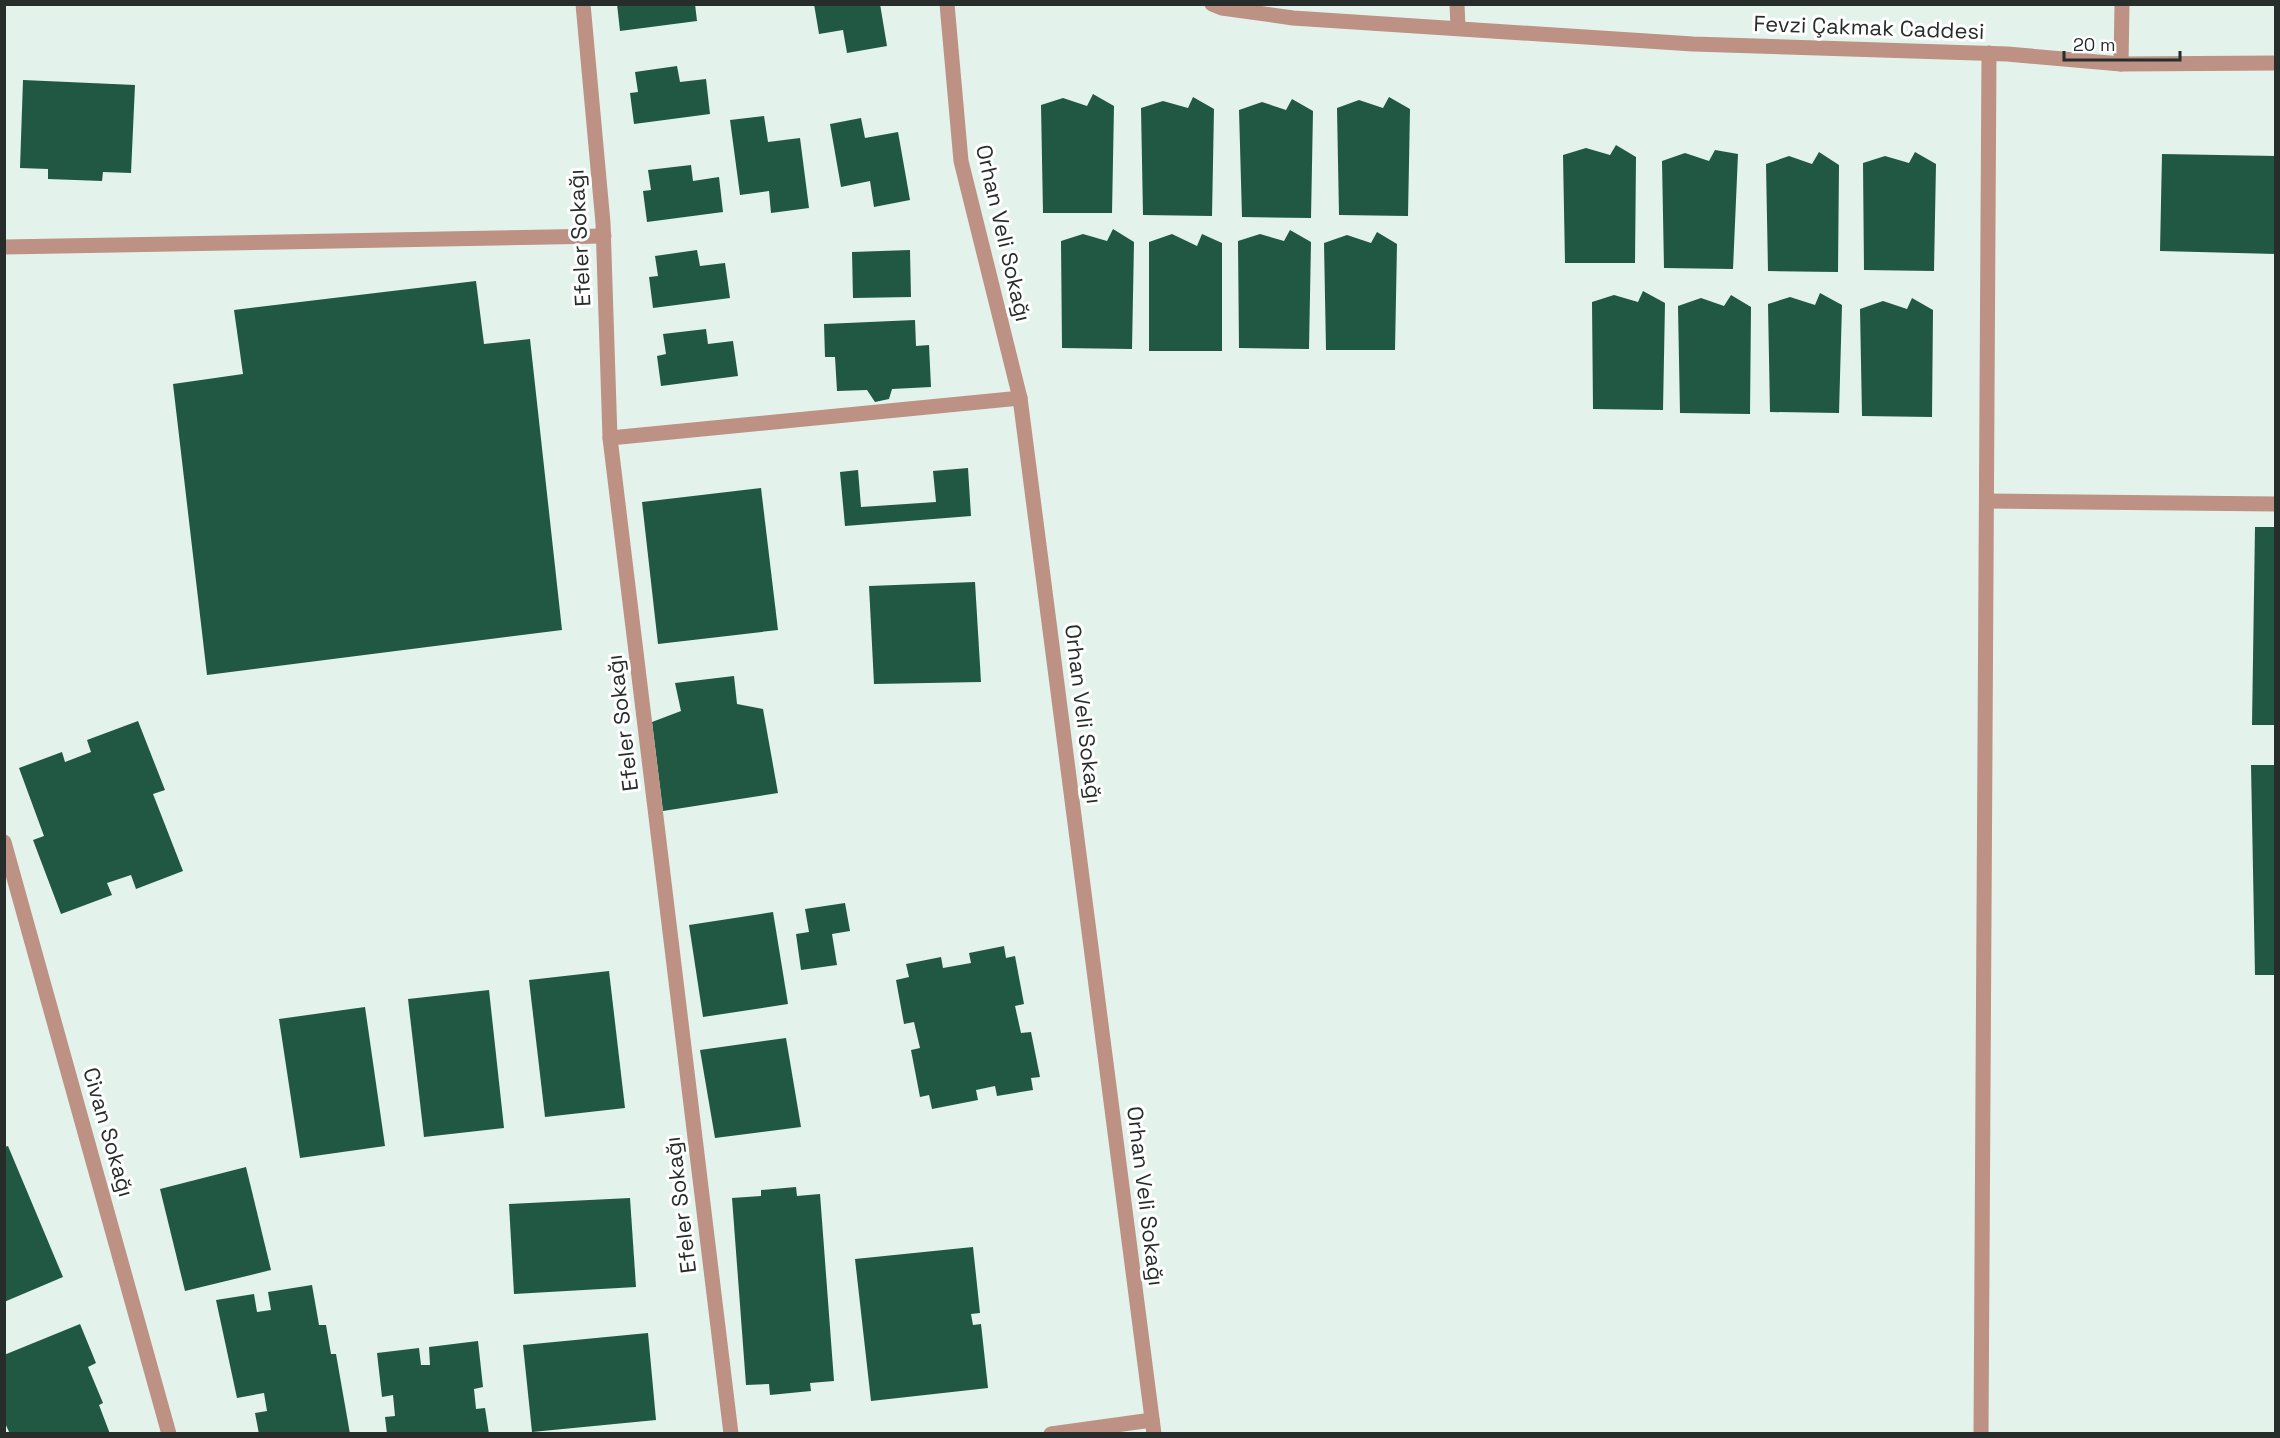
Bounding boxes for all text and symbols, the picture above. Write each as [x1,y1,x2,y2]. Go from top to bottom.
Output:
street label: Fevzi Çakmak Caddesi [1753,9,1985,45]
scale bar [2064,24,2180,62]
text: 20 m [2073,33,2116,56]
street label: Orhan Veli Sokağı [970,142,1038,324]
street label: Efeler Sokağı [561,169,597,307]
street label: Orhan Veli Sokağı [1059,623,1109,805]
street label: Efeler Sokağı [600,653,644,793]
street label: Civan Sokağı [77,1064,141,1200]
street label: Orhan Veli Sokağı [1121,1105,1171,1287]
street label: Efeler Sokağı [658,1135,702,1275]

